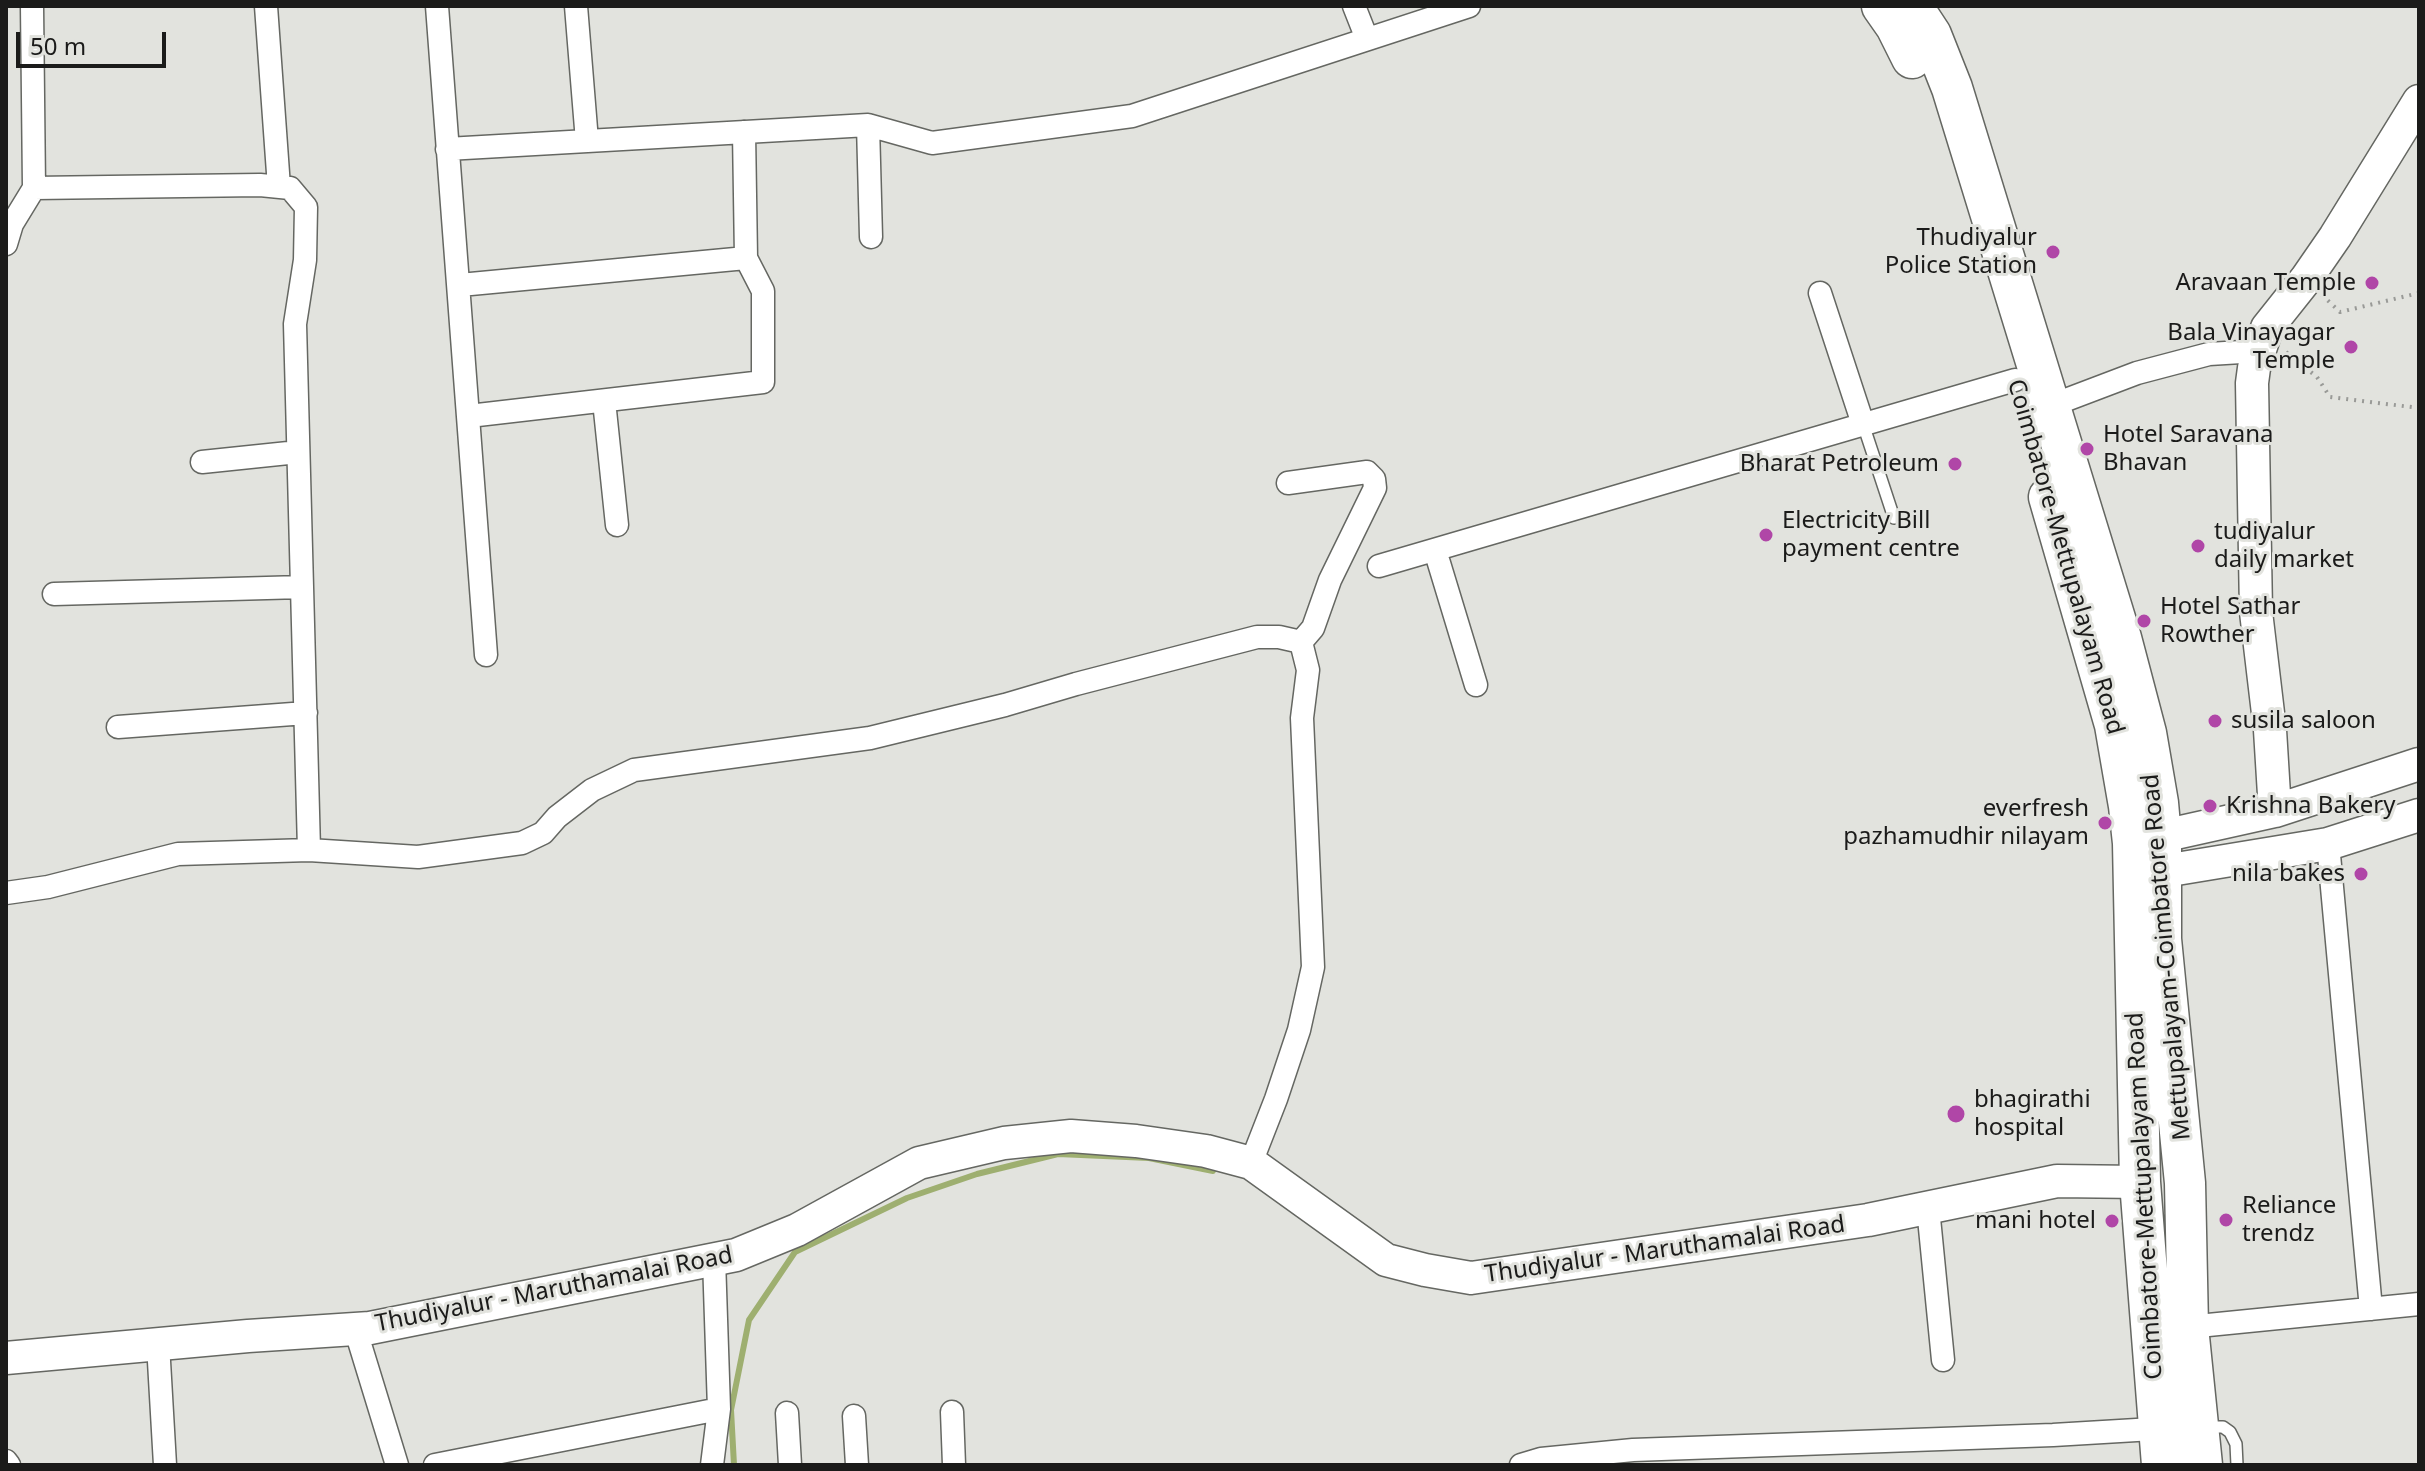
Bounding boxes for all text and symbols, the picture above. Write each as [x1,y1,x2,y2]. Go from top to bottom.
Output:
scale bar [20,16,170,66]
text: 50 m [30,29,86,62]
place label: Thudiyalur Police Station [1885,224,2037,280]
marker: Thudiyalur Police Station [2044,243,2062,261]
place label: Aravaan Temple [2175,269,2356,297]
marker: Aravaan Temple [2363,274,2381,292]
place label: Bala Vinayagar Temple [2167,319,2335,375]
marker: Bala Vinayagar Temple [2342,338,2360,356]
street label: Coimbatore-Mettupalayam Road [2000,376,2130,738]
place label: Hotel Saravana Bhavan [2103,421,2273,477]
marker: Hotel Saravana Bhavan [2078,440,2096,458]
place label: Bharat Petroleum [1740,450,1939,478]
marker: Bharat Petroleum [1946,455,1964,473]
place label: Electricity Bill payment centre [1782,507,1960,563]
place label: tudiyalur daily market [2214,518,2354,574]
marker: Electricity Bill payment centre [1757,526,1775,544]
marker: tudiyalur daily market [2189,537,2207,555]
place label: Hotel Sathar Rowther [2160,593,2300,649]
marker: Hotel Sathar Rowther [2135,612,2153,630]
place label: susila saloon [2231,707,2376,735]
marker: susila saloon [2206,712,2224,730]
street label: Mettupalayam-Coimbatore Road [2137,773,2197,1141]
place label: Krishna Bakery [2226,792,2395,820]
place label: everfresh pazhamudhir nilayam [1843,795,2089,851]
marker: Krishna Bakery [2201,797,2219,815]
marker: everfresh pazhamudhir nilayam [2096,814,2114,832]
place label: nila bakes [2232,860,2345,888]
marker: nila bakes [2352,865,2370,883]
street label: Coimbatore-Mettupalayam Road [2121,1012,2169,1380]
place label: bhagirathi hospital [1974,1086,2091,1142]
marker: bhagirathi hospital [1945,1103,1967,1125]
place label: Reliance trendz [2242,1192,2336,1248]
place label: mani hotel [1975,1207,2096,1235]
street label: Thudiyalur - Maruthamalai Road [1483,1210,1847,1290]
marker: Reliance trendz [2217,1211,2235,1229]
marker: mani hotel [2103,1212,2121,1230]
street label: Thudiyalur - Maruthamalai Road [373,1241,735,1339]

